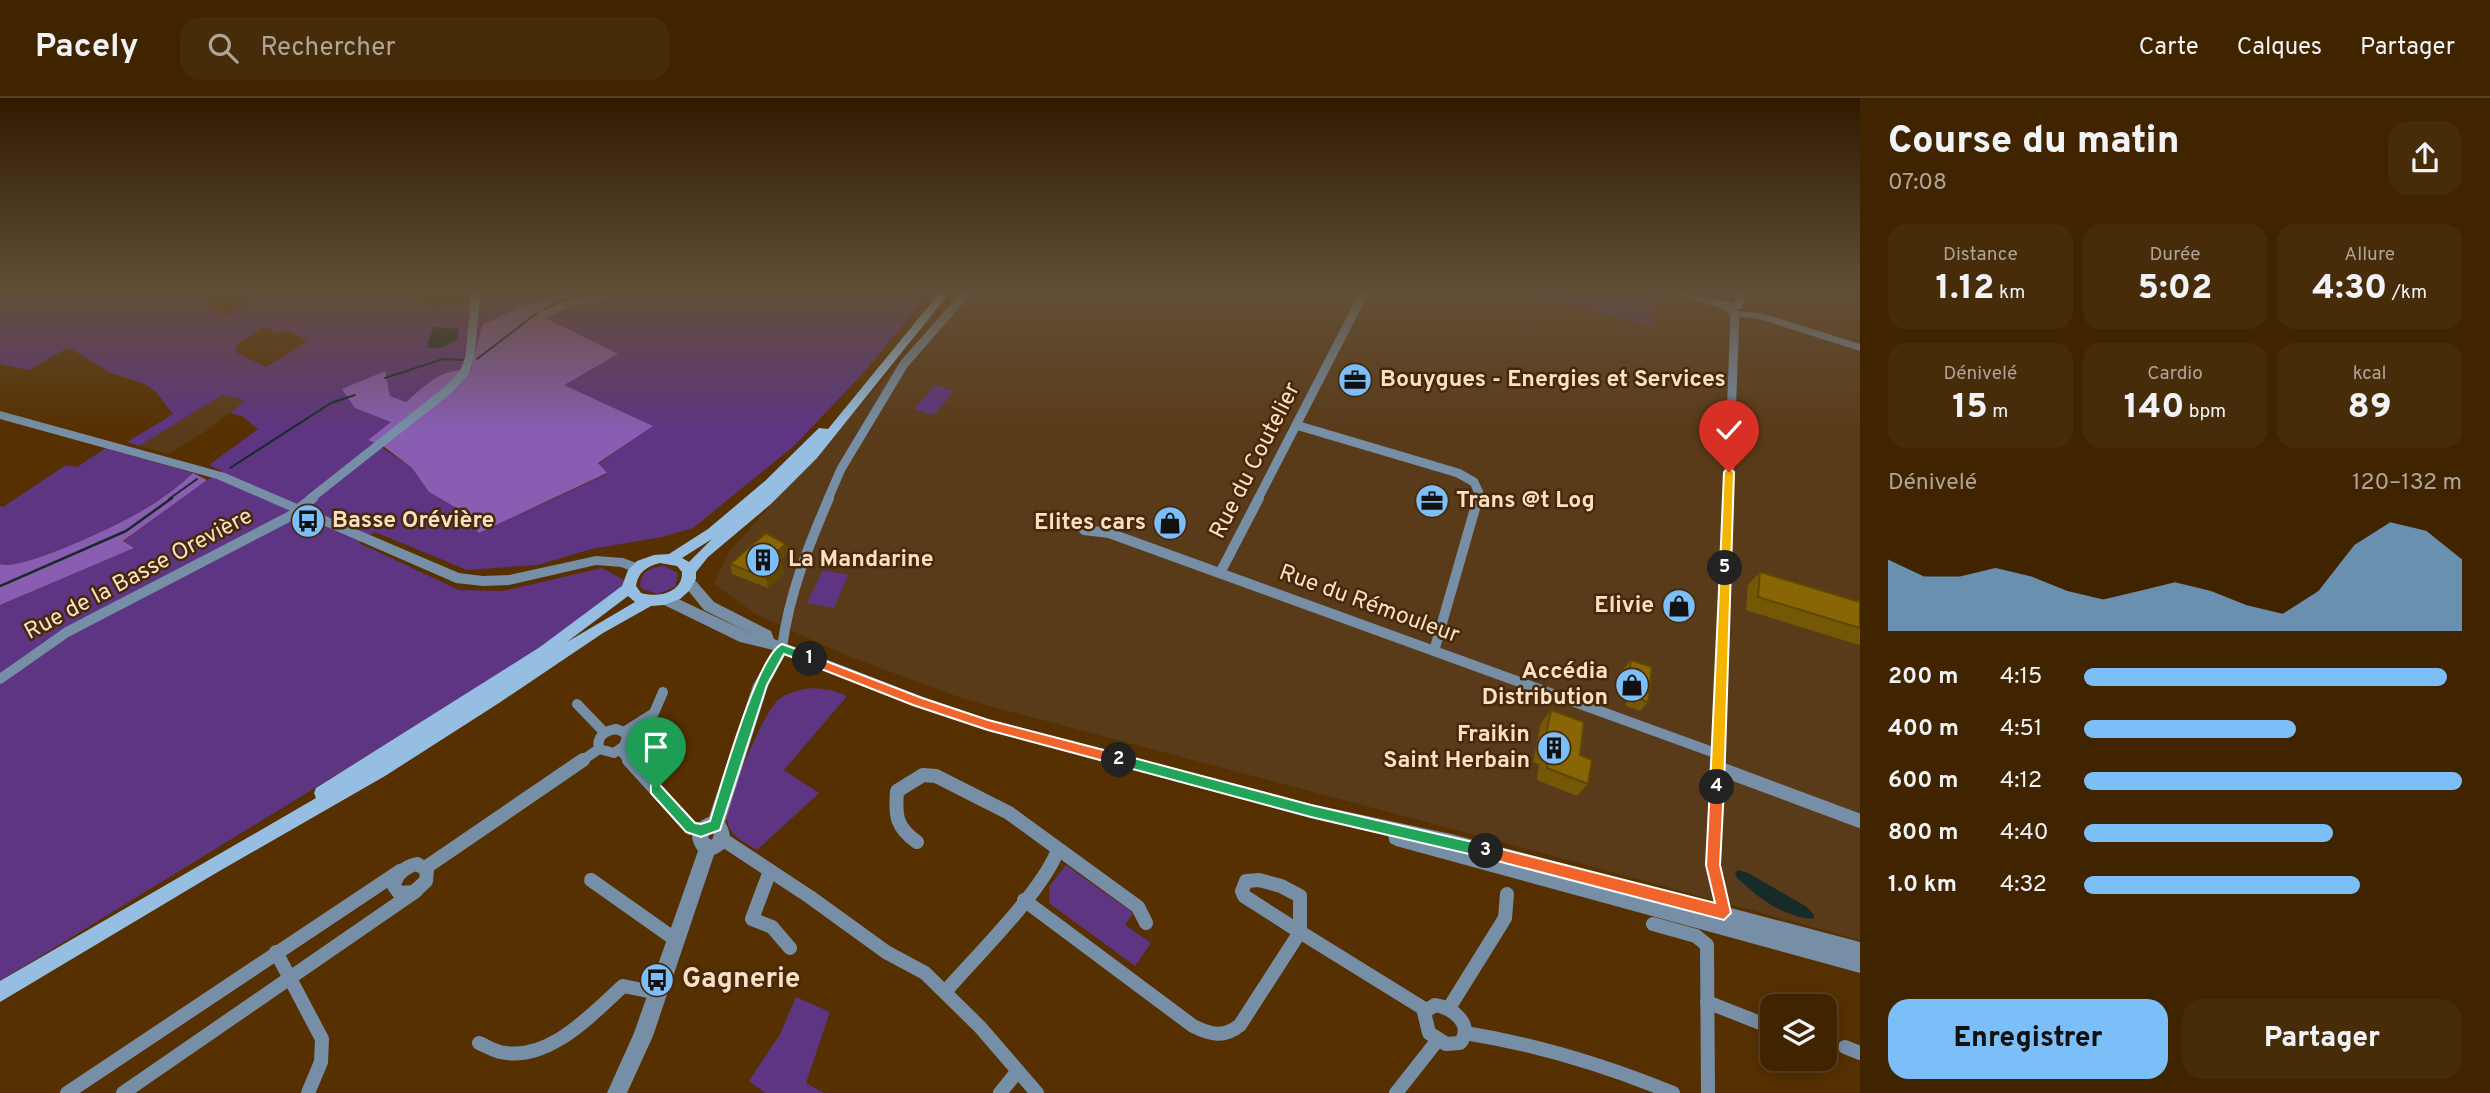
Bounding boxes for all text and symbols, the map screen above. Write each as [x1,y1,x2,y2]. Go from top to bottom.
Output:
search box [180,17,670,80]
text: Pacely [35,27,138,69]
icon: search [204,29,242,67]
text: Rechercher [260,32,396,65]
text: Carte [2139,33,2199,63]
text: Calques [2237,33,2322,63]
text: Partager [2360,33,2455,63]
text: Course du matin [1888,118,2180,167]
button: share [2388,121,2462,195]
text: 07:08 [1888,169,1947,198]
text: Distance [1943,243,2018,267]
text: Durée [2149,243,2201,267]
text: Allure [2344,243,2395,267]
text: 1.12 [1935,267,1994,311]
text: 5:02 [2138,267,2212,311]
text: 4:30 [2312,267,2387,311]
text: km [1994,281,2025,305]
text: /km [2387,281,2427,305]
office icon: Bouygues - Energies et Services [1336,361,1374,399]
text: Dénivelé [1944,362,2017,386]
text: Cardio [2147,362,2203,386]
text: kcal [2353,362,2387,386]
place label: Bouygues - Energies et Services [1380,366,1726,395]
street label: Rue du Coutelier [1204,378,1308,544]
text: 15 [1952,386,1988,430]
text: 140 [2124,386,2184,430]
text: 89 [2348,386,2392,430]
pin [1699,400,1759,472]
text: m [1988,400,2008,424]
text: bpm [2184,400,2226,424]
icon: check [1710,411,1748,449]
text: Dénivelé [1888,469,1977,498]
text: 120–132 m [2352,469,2462,498]
office icon: Trans @t Log [1413,482,1451,520]
place label: Trans @t Log [1456,487,1595,516]
bus stop icon: Basse Orévière [289,502,327,540]
street label: Rue de la Basse Orevière [20,503,258,647]
shop icon: Elites cars [1151,504,1189,542]
place label: Basse Orévière [332,507,494,536]
place label: Elites cars [1034,509,1146,538]
building icon: La Mandarine [744,541,782,579]
place label: La Mandarine [788,546,934,575]
pin: 5 [1708,550,1742,586]
text: 5 [1719,555,1730,579]
street label: Rue du Rémouleur [1275,559,1463,651]
shop icon: Elivie [1660,587,1698,625]
place label: Elivie [1594,592,1654,621]
pin: 1 [792,642,828,676]
text: 1 [806,646,813,670]
place label: Accédia Distribution [1482,658,1608,713]
text: 200 m [1888,663,1958,692]
text: 4:15 [2000,663,2042,692]
shop icon: Accédia Distribution [1613,666,1651,704]
text: 400 m [1888,715,1959,744]
text: 4:51 [2000,715,2042,744]
pin [626,717,686,789]
place label: Fraikin Saint Herbain [1383,721,1530,776]
icon: arrive [637,728,675,766]
building icon: Fraikin Saint Herbain [1535,729,1573,767]
pin: 2 [1102,742,1136,778]
text: 2 [1113,747,1124,771]
text: 600 m [1888,767,1958,796]
text: 4:12 [2000,767,2042,796]
pin: 4 [1700,770,1734,804]
text: 4 [1710,774,1723,798]
text: 800 m [1888,819,1958,848]
text: 4:40 [2000,819,2049,848]
pin: 3 [1468,834,1504,868]
text: 3 [1480,838,1491,862]
text: 1.0 km [1888,871,1957,900]
text: 4:32 [2000,871,2047,900]
bus stop icon: Gagnerie [638,961,676,999]
place label: Gagnerie [682,962,800,998]
map controls [1760,994,1837,1071]
button: layers [1760,994,1837,1071]
button: Enregistrer [1888,999,2168,1079]
button: Partager [2182,999,2462,1079]

